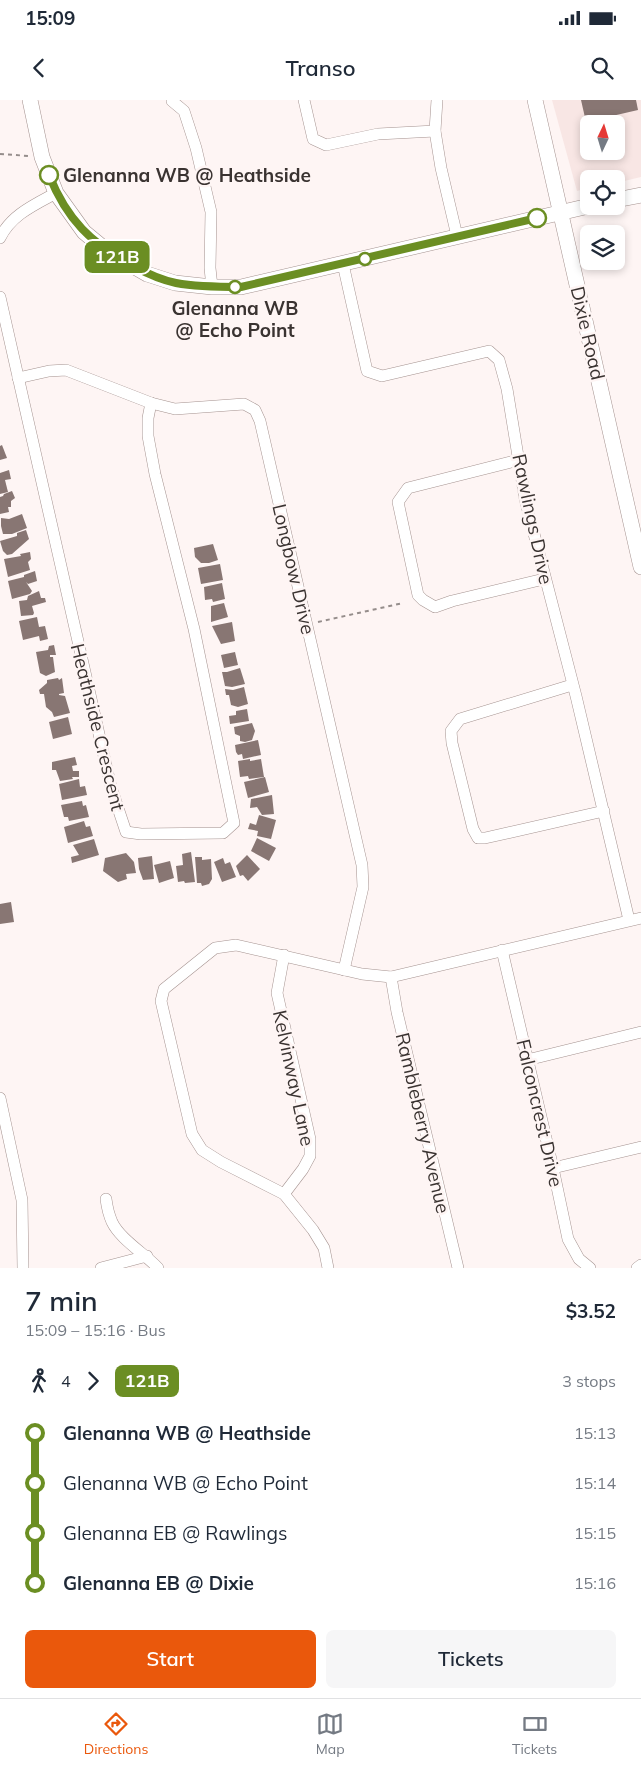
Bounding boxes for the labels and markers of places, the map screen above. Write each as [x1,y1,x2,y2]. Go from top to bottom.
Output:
place label: Glenanna WB @ Heathside [63,163,311,187]
marker: Glenanna WB @ Heathside [39,165,59,185]
unlabelled marker [527,208,547,228]
unlabelled marker [358,252,372,266]
marker: Glenanna WB @ Echo Point [228,280,242,294]
place label: Glenanna WB @ Echo Point [172,296,298,342]

